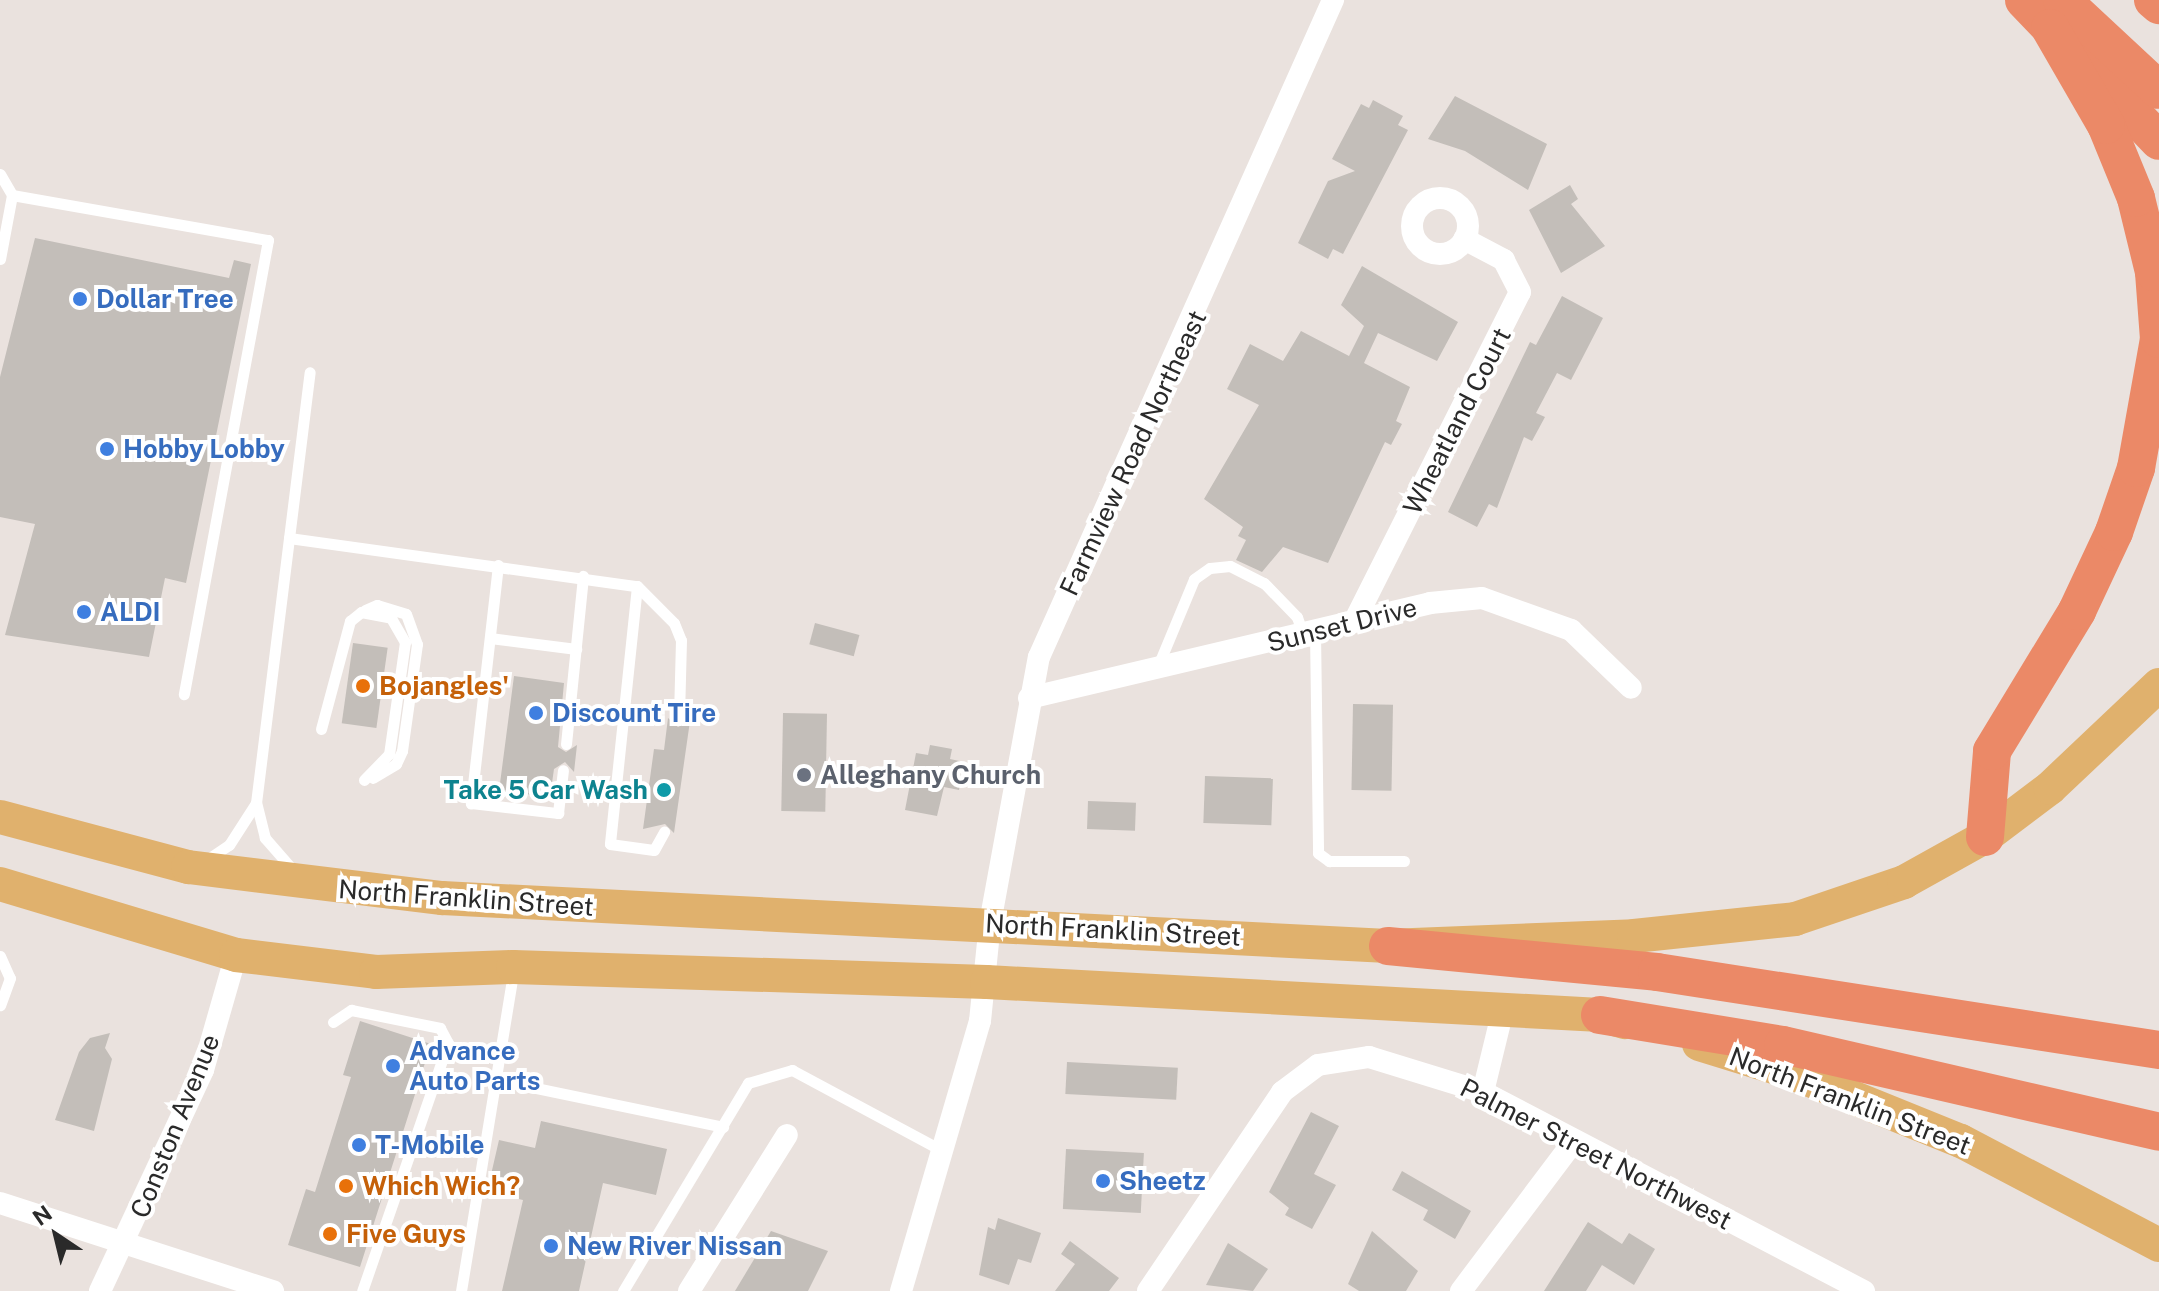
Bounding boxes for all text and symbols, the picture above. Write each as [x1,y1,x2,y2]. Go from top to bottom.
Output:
place label: Dollar Tree [96,283,234,315]
marker: Dollar Tree [71,290,89,308]
street label: Farmview Road Northeast [1053,305,1213,601]
street label: Wheatland Court [1397,323,1517,519]
place label: Hobby Lobby [123,433,285,465]
marker: Hobby Lobby [98,440,116,458]
street label: Sunset Drive [1264,591,1420,659]
place label: ALDI [100,596,161,628]
marker: ALDI [75,603,93,621]
place label: Bojangles' [379,670,509,702]
marker: Bojangles' [354,677,372,695]
place label: Discount Tire [552,697,716,729]
marker: Discount Tire [527,704,545,722]
place label: Alleghany Church [820,759,1041,791]
marker: Alleghany Church [795,766,813,784]
place label: Take 5 Car Wash [443,774,648,806]
marker: Take 5 Car Wash [655,781,673,799]
street label: North Franklin Street [337,874,595,922]
street label: North Franklin Street [984,908,1242,952]
street label: Conston Avenue [124,1030,226,1222]
place label: Advance Auto Parts [409,1035,541,1096]
street label: North Franklin Street [1725,1041,1975,1161]
marker: Advance Auto Parts [384,1057,402,1075]
street label: Palmer Street Northwest [1455,1072,1737,1236]
place label: T-Mobile [375,1129,485,1161]
marker: T-Mobile [350,1136,368,1154]
place label: Sheetz [1119,1165,1206,1197]
place label: Which Wich? [362,1170,521,1202]
marker: Sheetz [1094,1172,1112,1190]
marker: Which Wich? [337,1177,355,1195]
north arrow [16,1195,96,1275]
text: N [28,1200,57,1231]
place label: Five Guys [346,1218,466,1250]
marker: Five Guys [321,1225,339,1243]
place label: New River Nissan [567,1230,782,1262]
marker: New River Nissan [542,1237,560,1255]

